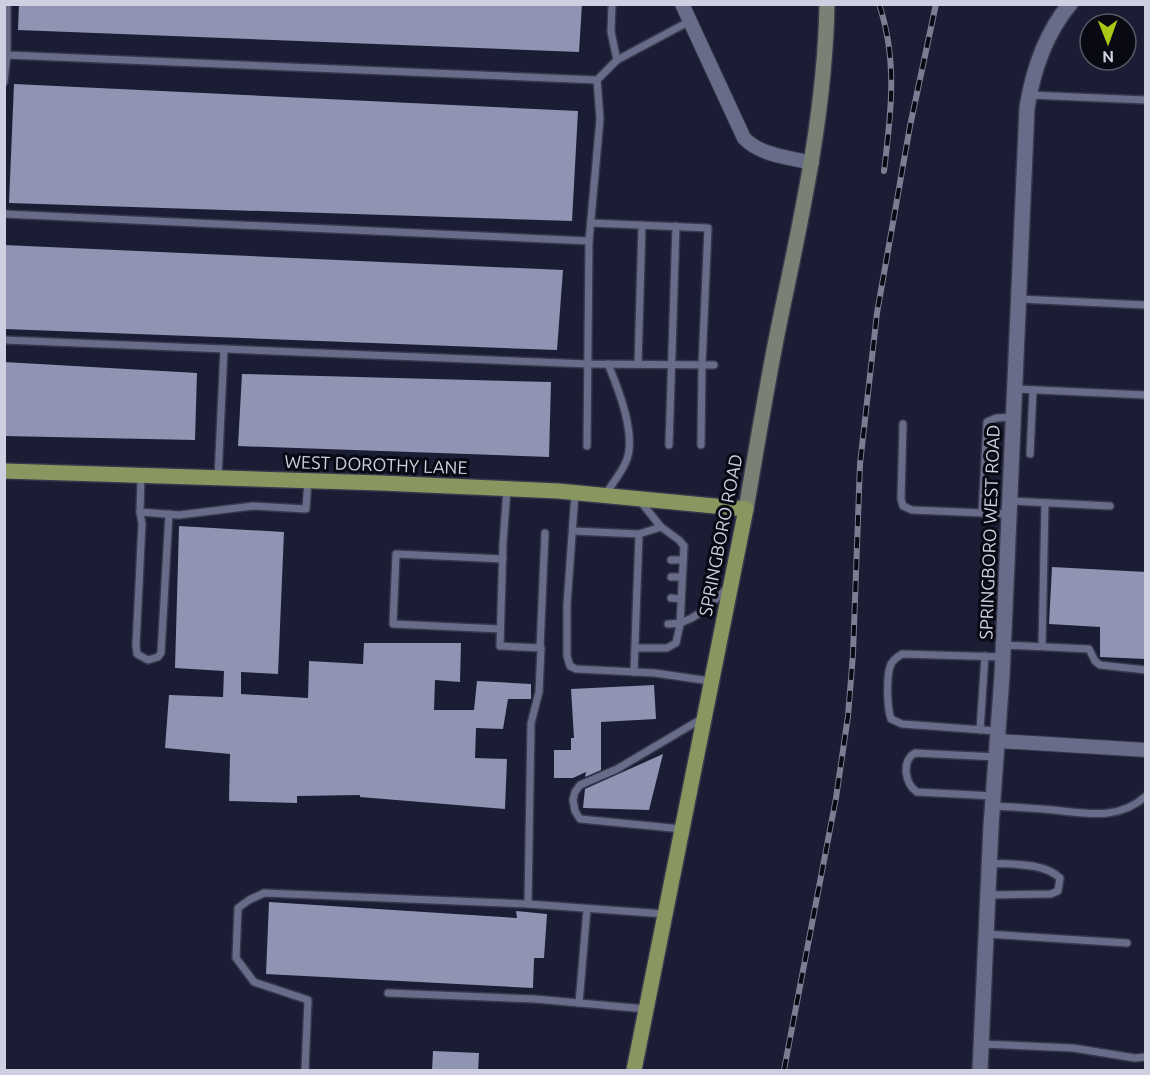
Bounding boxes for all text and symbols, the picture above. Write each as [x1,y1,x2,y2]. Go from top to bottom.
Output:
north arrow [1078,12,1138,72]
text: N [1102,48,1114,66]
street label: SPRINGBORO WEST ROAD [975,424,1003,640]
street label: WEST DOROTHY LANE [284,451,468,477]
street label: SPRINGBORO ROAD [694,452,746,618]

